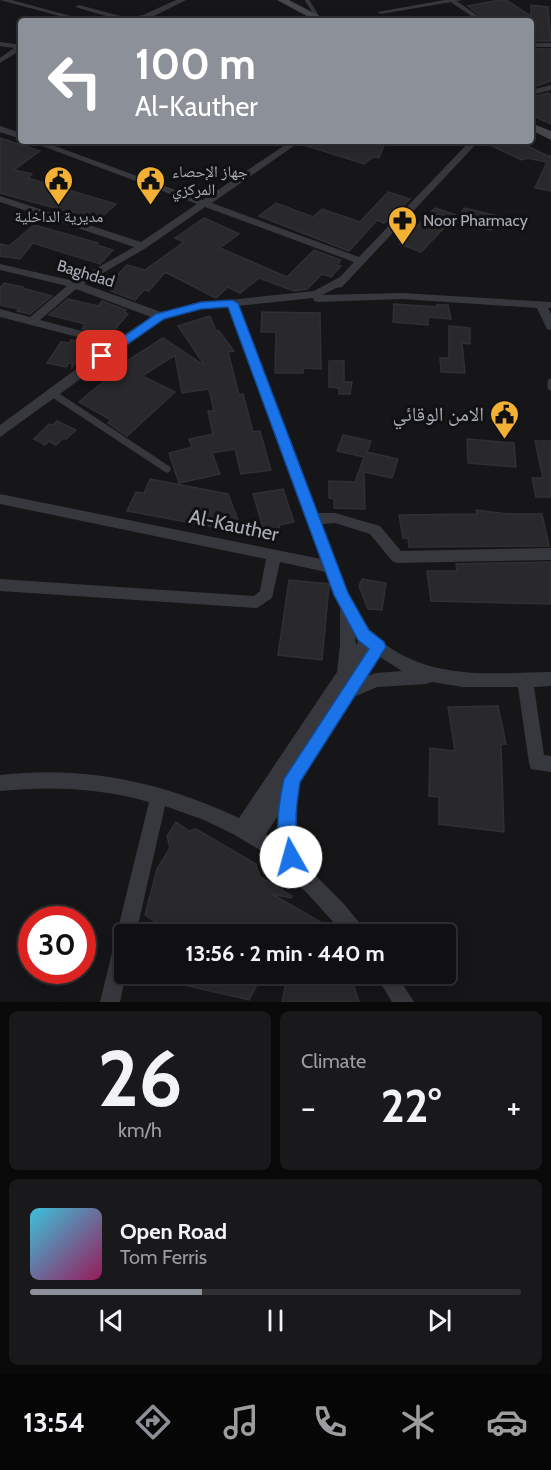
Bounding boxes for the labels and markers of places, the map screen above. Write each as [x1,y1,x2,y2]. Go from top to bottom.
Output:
place label: جهاز الإحصاء المركزي [172,162,248,202]
public building icon: مديرية الداخلية [43,164,75,206]
public building icon: جهاز الإحصاء المركزي [135,164,167,206]
pharmacy icon: Noor Pharmacy [386,204,418,246]
place label: مديرية الداخلية [15,207,103,226]
place label: Noor Pharmacy [423,211,528,230]
pin [76,330,127,381]
public building icon: الامن الوقائي [489,398,521,440]
place label: الامن الوقائي [393,402,484,430]

